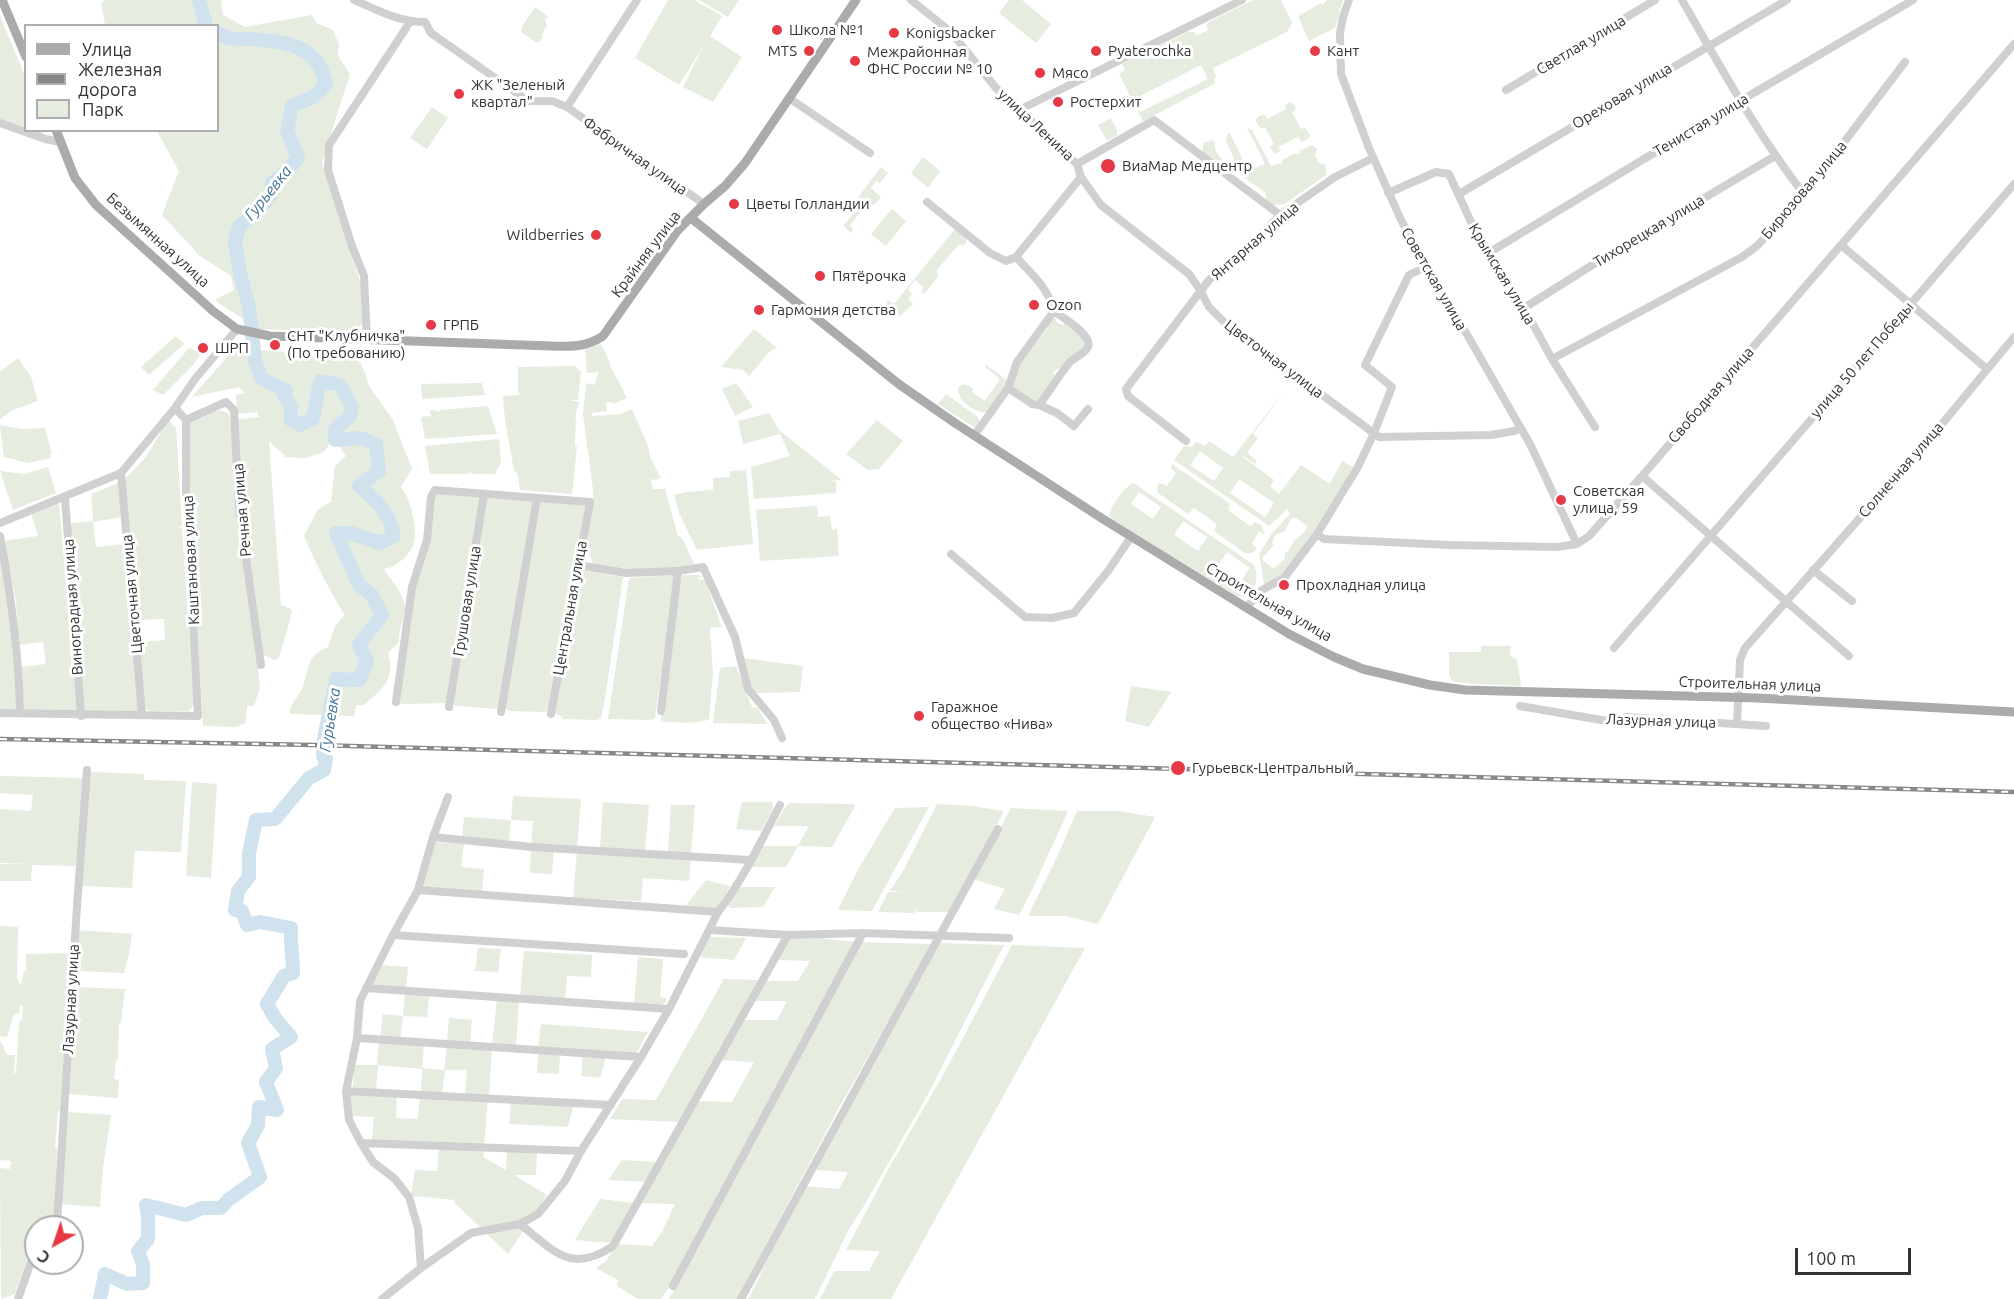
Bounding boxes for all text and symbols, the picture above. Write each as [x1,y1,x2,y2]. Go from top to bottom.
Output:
street label: Светлая улица [1533,11,1629,79]
place label: Школа №1 [789,21,865,39]
marker: Школа №1 [770,23,784,37]
legend [24,24,219,132]
place label: Konigsbacker [906,24,996,42]
marker: Konigsbacker [887,26,901,40]
text: Улица [82,39,132,59]
place label: MTS [768,42,797,60]
place label: Pyaterochka [1108,42,1191,60]
place label: Кант [1327,42,1359,60]
place label: Межрайонная ФНС России № 10 [867,43,993,78]
marker: MTS [802,44,816,58]
marker: Pyaterochka [1089,44,1103,58]
marker: Кант [1308,44,1322,58]
marker: Межрайонная ФНС России № 10 [848,54,862,68]
text: Железная дорога [78,59,162,99]
street label: Ореховая улица [1569,59,1675,133]
place label: Мясо [1052,64,1089,82]
marker: Мясо [1033,66,1047,80]
place label: ЖК "Зеленый квартал" [471,76,565,111]
street label: улица Ленина [994,85,1078,165]
marker: ЖК "Зеленый квартал" [452,87,466,101]
street label: Тенистая улица [1650,90,1752,160]
place label: Ростерхит [1070,93,1141,111]
marker: Ростерхит [1051,95,1065,109]
text: Парк [82,99,123,119]
street label: Фабричная улица [579,113,691,199]
street label: Бирюзовая улица [1758,137,1850,243]
marker: ВиаМар Медцентр [1099,157,1117,175]
place label: ВиаМар Медцентр [1122,157,1252,175]
water label: Гурьевка [240,162,296,224]
street label: Безымянная улица [103,189,213,291]
street label: Тихорецкая улица [1590,191,1708,271]
place label: Цветы Голландии [746,195,870,213]
marker: Цветы Голландии [727,197,741,211]
street label: Янтарная улица [1207,198,1303,284]
street label: Крайняя улица [608,207,684,301]
street label: Крымская улица [1465,220,1539,328]
street label: Советская улица [1397,224,1471,334]
place label: Wildberries [507,226,584,244]
marker: Wildberries [589,228,603,242]
place label: Пятёрочка [832,267,906,285]
marker: Пятёрочка [813,269,827,283]
place label: Ozon [1046,296,1082,314]
marker: Ozon [1027,298,1041,312]
street label: улица 50 лет Победы [1807,298,1917,422]
place label: Гармония детства [771,301,896,319]
marker: Гармония детства [752,303,766,317]
place label: ГРПБ [443,316,479,334]
street label: Цветочная улица [1221,316,1327,402]
marker: ГРПБ [424,318,438,332]
place label: СНТ "Клубничка" (По требованию) [287,327,406,362]
marker: СНТ "Клубничка" (По требованию) [268,338,282,352]
place label: ШРП [215,339,249,357]
marker: ШРП [196,341,210,355]
street label: Свободная улица [1664,343,1758,447]
street label: Солнечная улица [1855,419,1947,521]
street label: Речная улица [229,462,255,558]
place label: Советская улица, 59 [1573,482,1645,517]
marker: Советская улица, 59 [1554,493,1568,507]
street label: Каштановая улица [179,495,203,625]
street label: Цветочная улица [118,534,146,654]
street label: Виноградная улица [59,538,87,676]
street label: Центральная улица [549,539,591,677]
street label: Грушовая улица [449,544,485,658]
street label: Строительная улица [1203,559,1335,645]
place label: Прохладная улица [1296,576,1426,594]
marker: Прохладная улица [1277,578,1291,592]
street label: Строительная улица [1678,673,1822,695]
water label: Гурьевка [315,687,345,753]
place label: Гаражное общество «Нива» [931,698,1053,733]
marker: Гаражное общество «Нива» [912,709,926,723]
street label: Лазурная улица [1606,710,1716,732]
marker: Гурьевск-Центральный [1169,759,1187,777]
place label: Гурьевск-Центральный [1192,759,1354,777]
street label: Лазурная улица [59,943,83,1055]
north arrow [24,1215,84,1275]
scale bar [1798,1236,1914,1274]
text: С [34,1247,53,1267]
text: 100 m [1806,1248,1856,1268]

